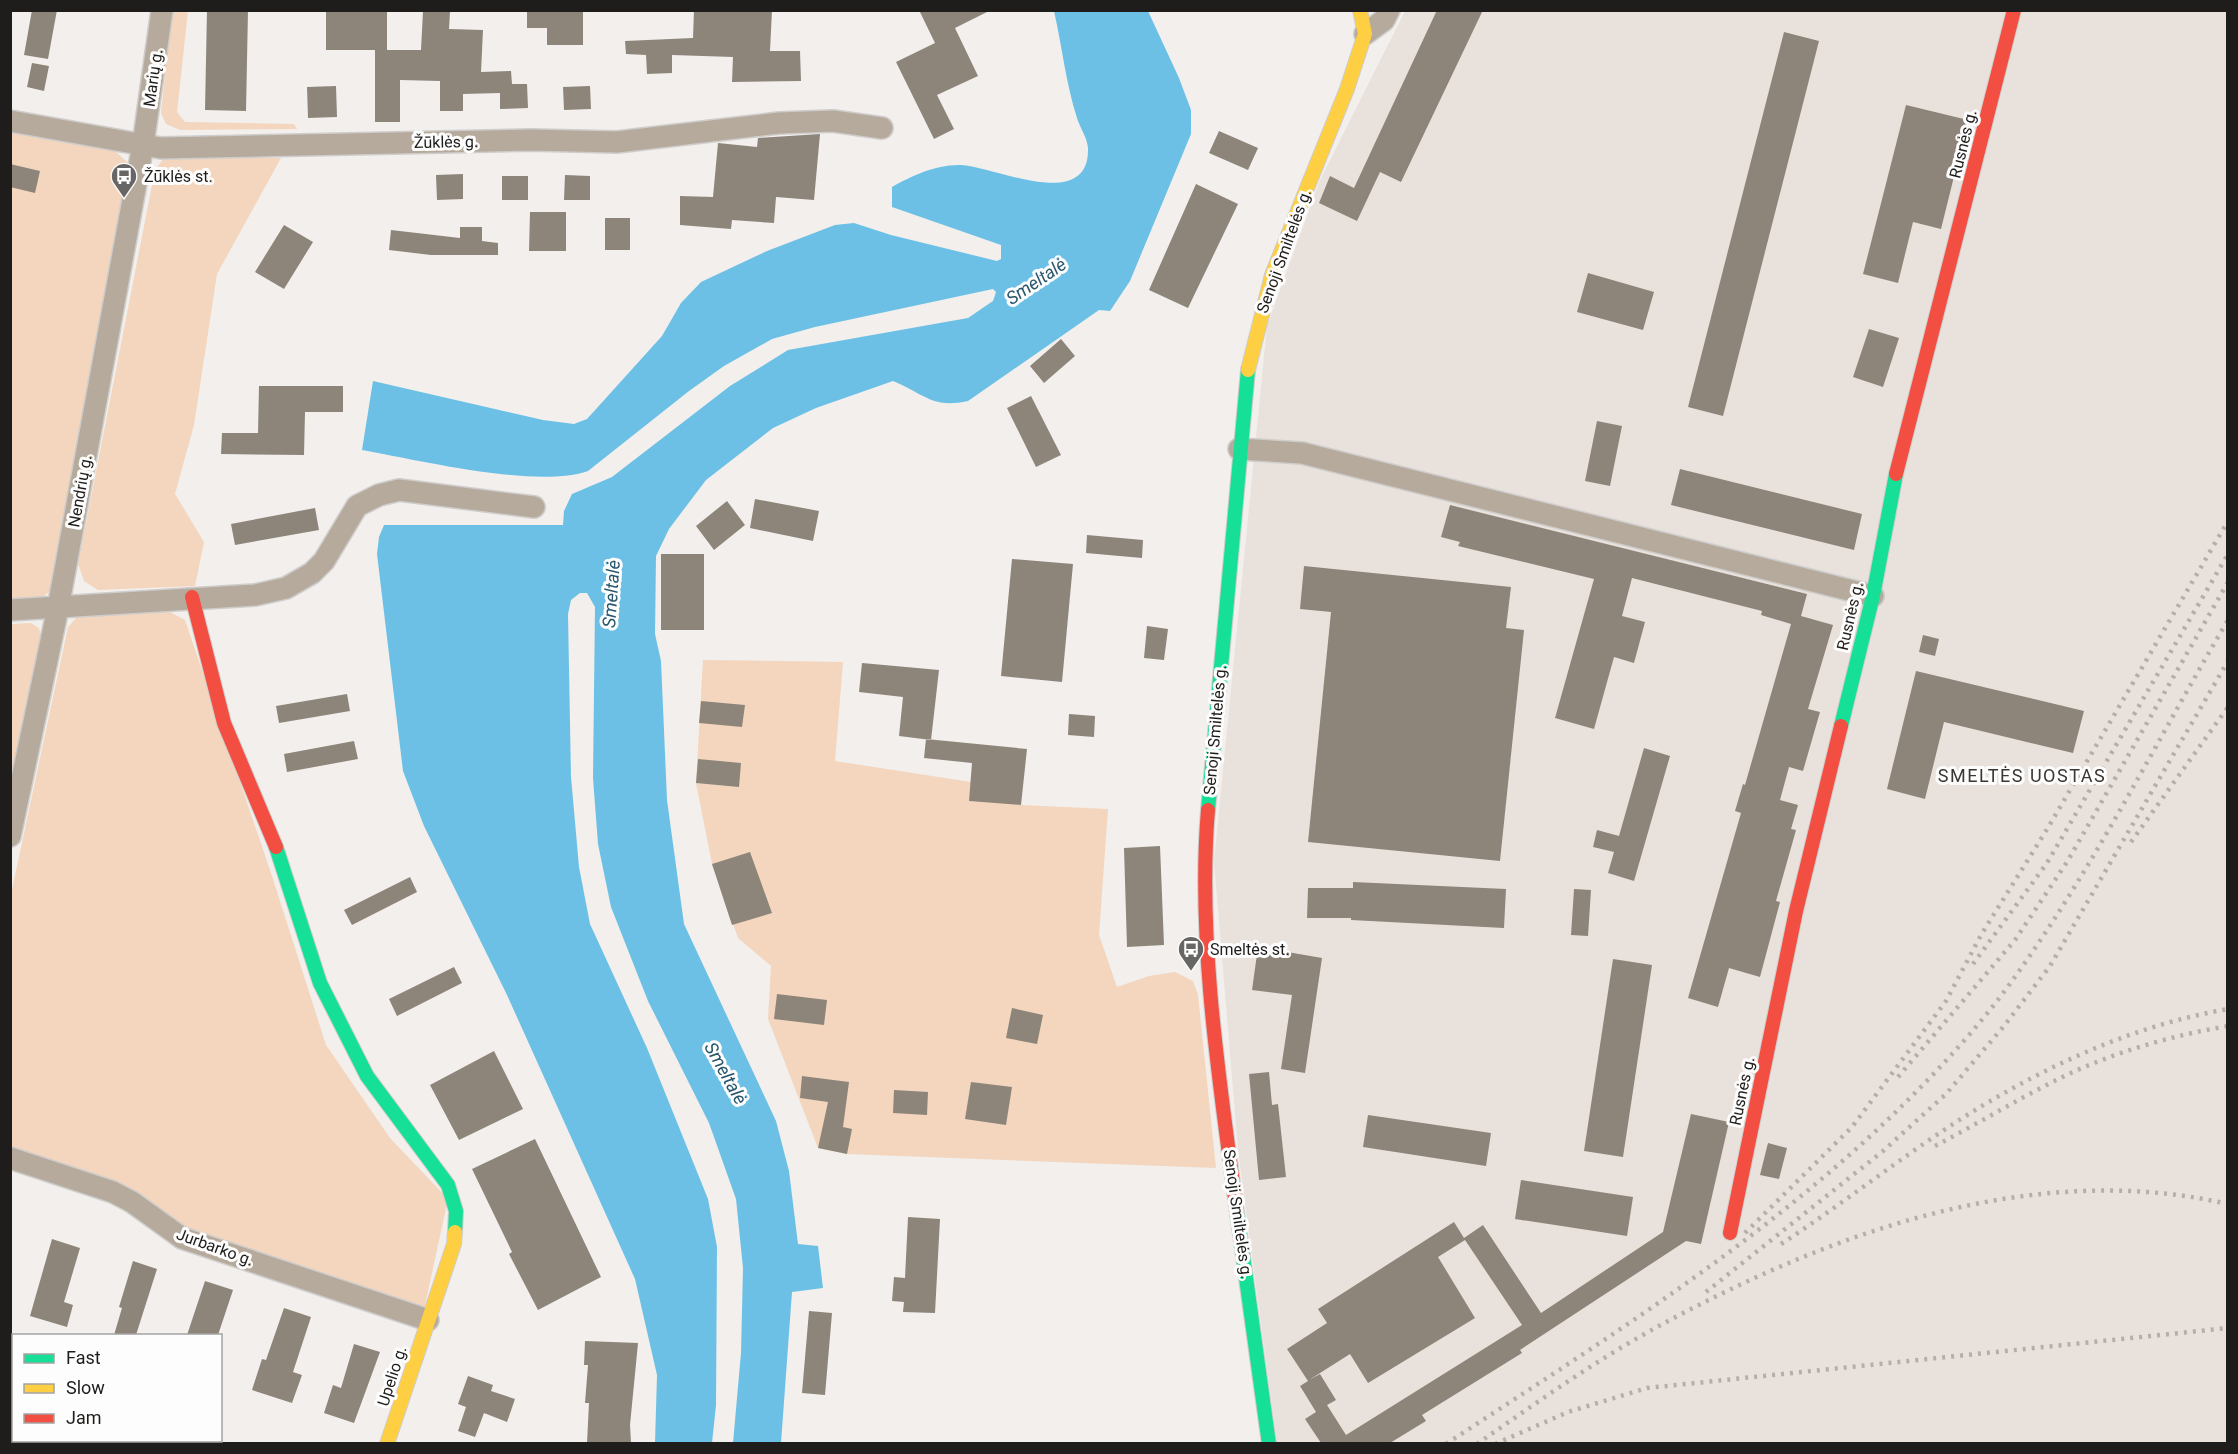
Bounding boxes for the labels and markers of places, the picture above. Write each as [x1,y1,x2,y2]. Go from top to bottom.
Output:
bus stop icon: Žūklės st. [109,161,139,199]
place label: Žūklės st. [144,167,213,186]
bus stop icon: Smeltės st. [1176,934,1206,972]
place label: Smeltės st. [1210,940,1290,959]

